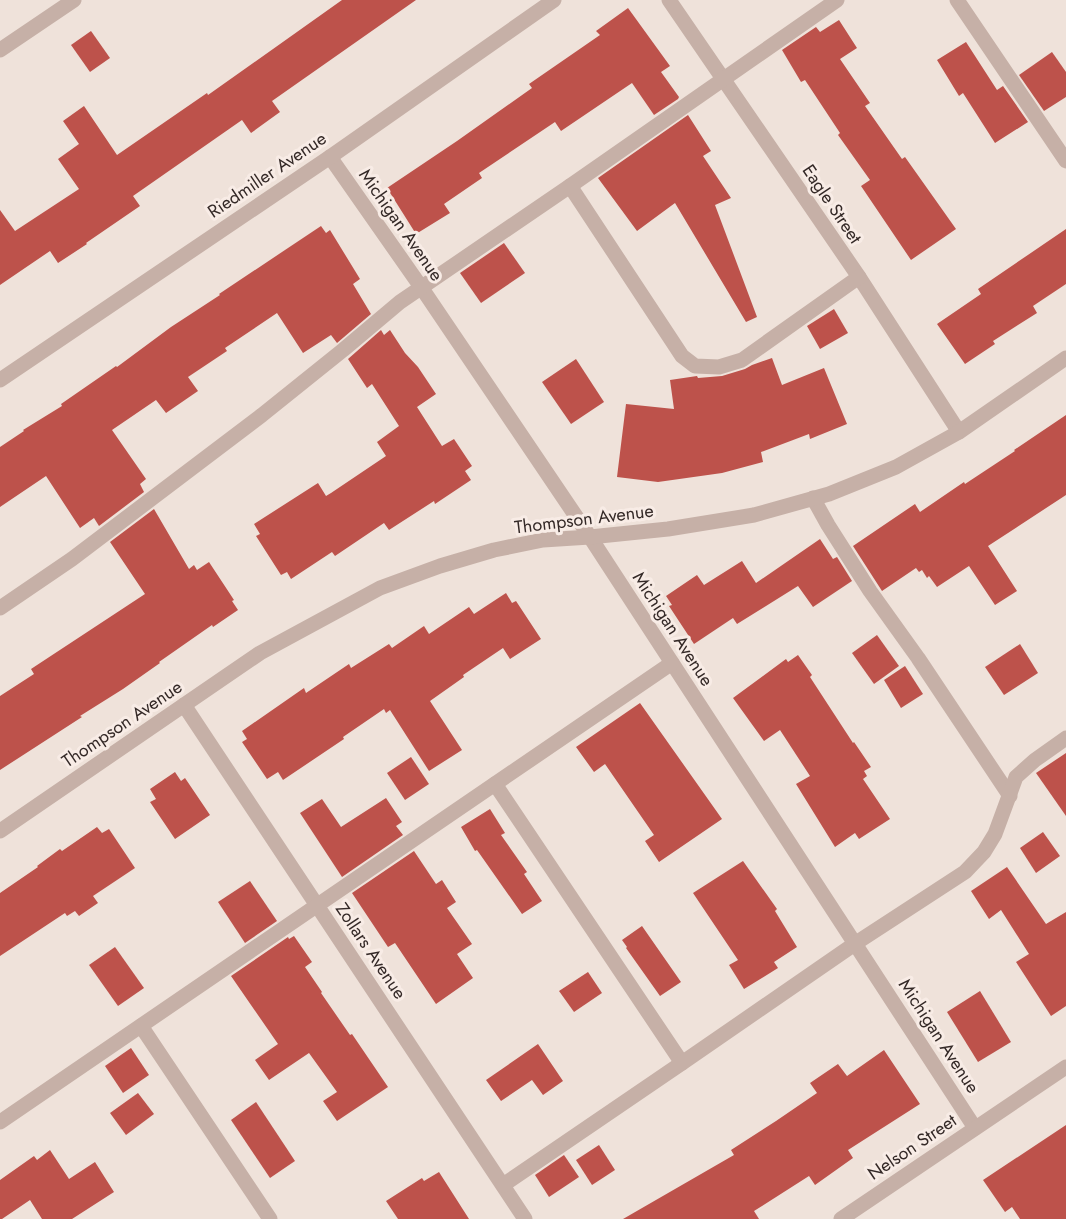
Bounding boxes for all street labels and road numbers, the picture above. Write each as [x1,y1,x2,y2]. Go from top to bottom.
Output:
street label: Riedmiller Avenue [202,126,332,224]
street label: Eagle Street [796,159,868,249]
street label: Michigan Avenue [353,164,449,286]
street label: Thompson Avenue [513,498,655,540]
street label: Michigan Avenue [626,567,720,691]
street label: Thompson Avenue [57,674,187,774]
street label: Zollars Avenue [329,898,413,1004]
street label: Michigan Avenue [892,974,986,1098]
street label: Nelson Street [862,1107,962,1186]

